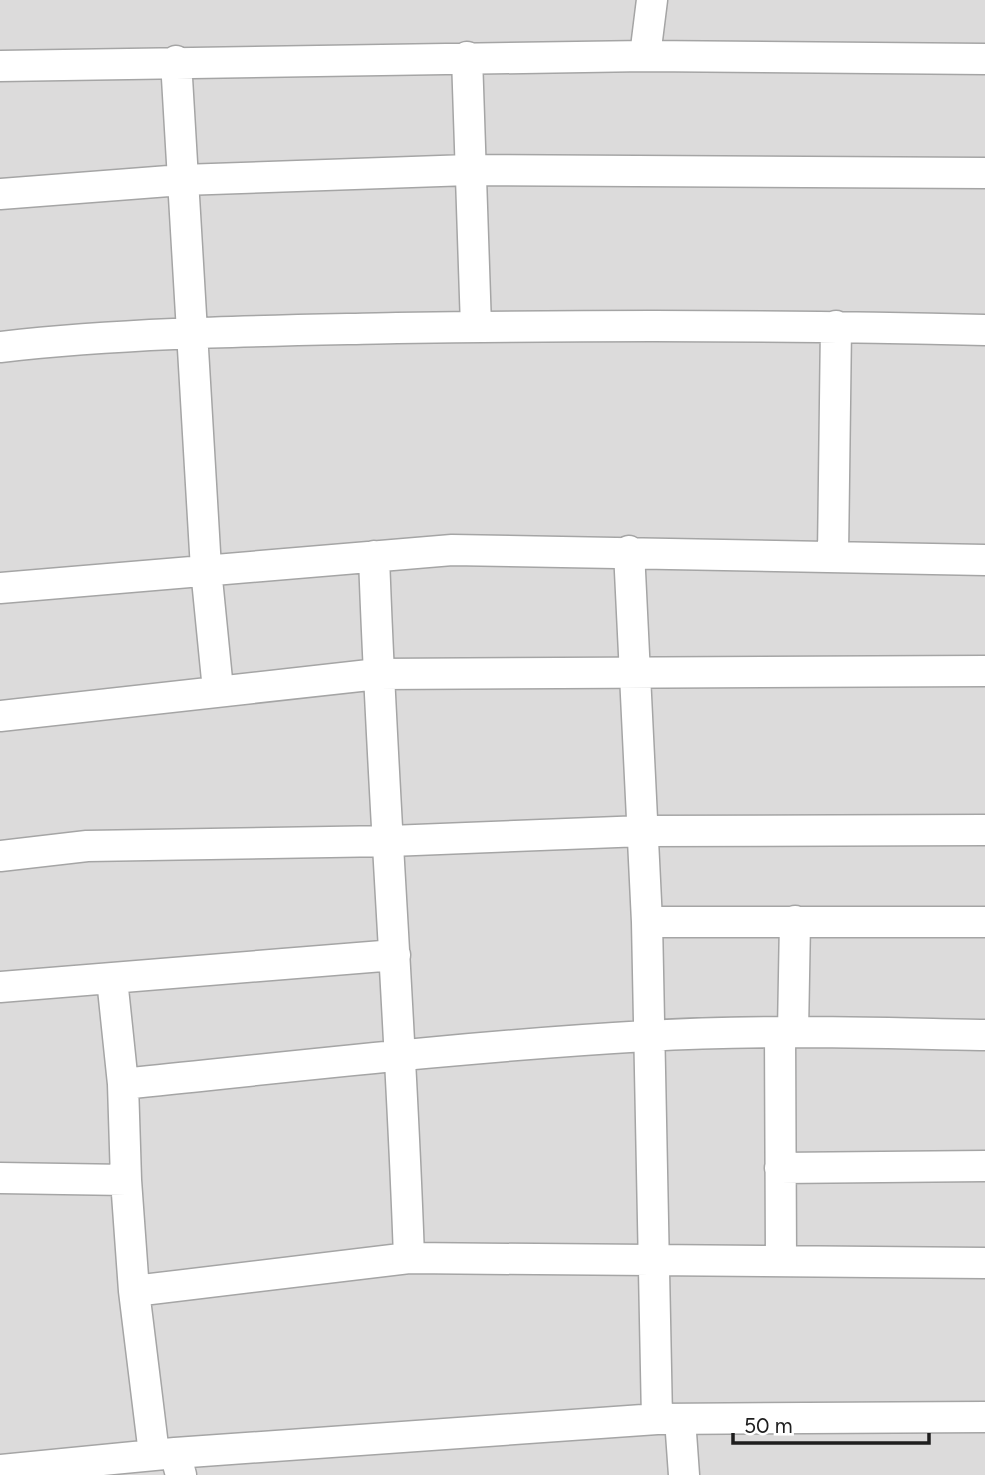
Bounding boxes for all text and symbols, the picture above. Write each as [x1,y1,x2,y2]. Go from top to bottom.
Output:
scale bar [733,1402,929,1446]
text: 50 m [744,1413,793,1438]

